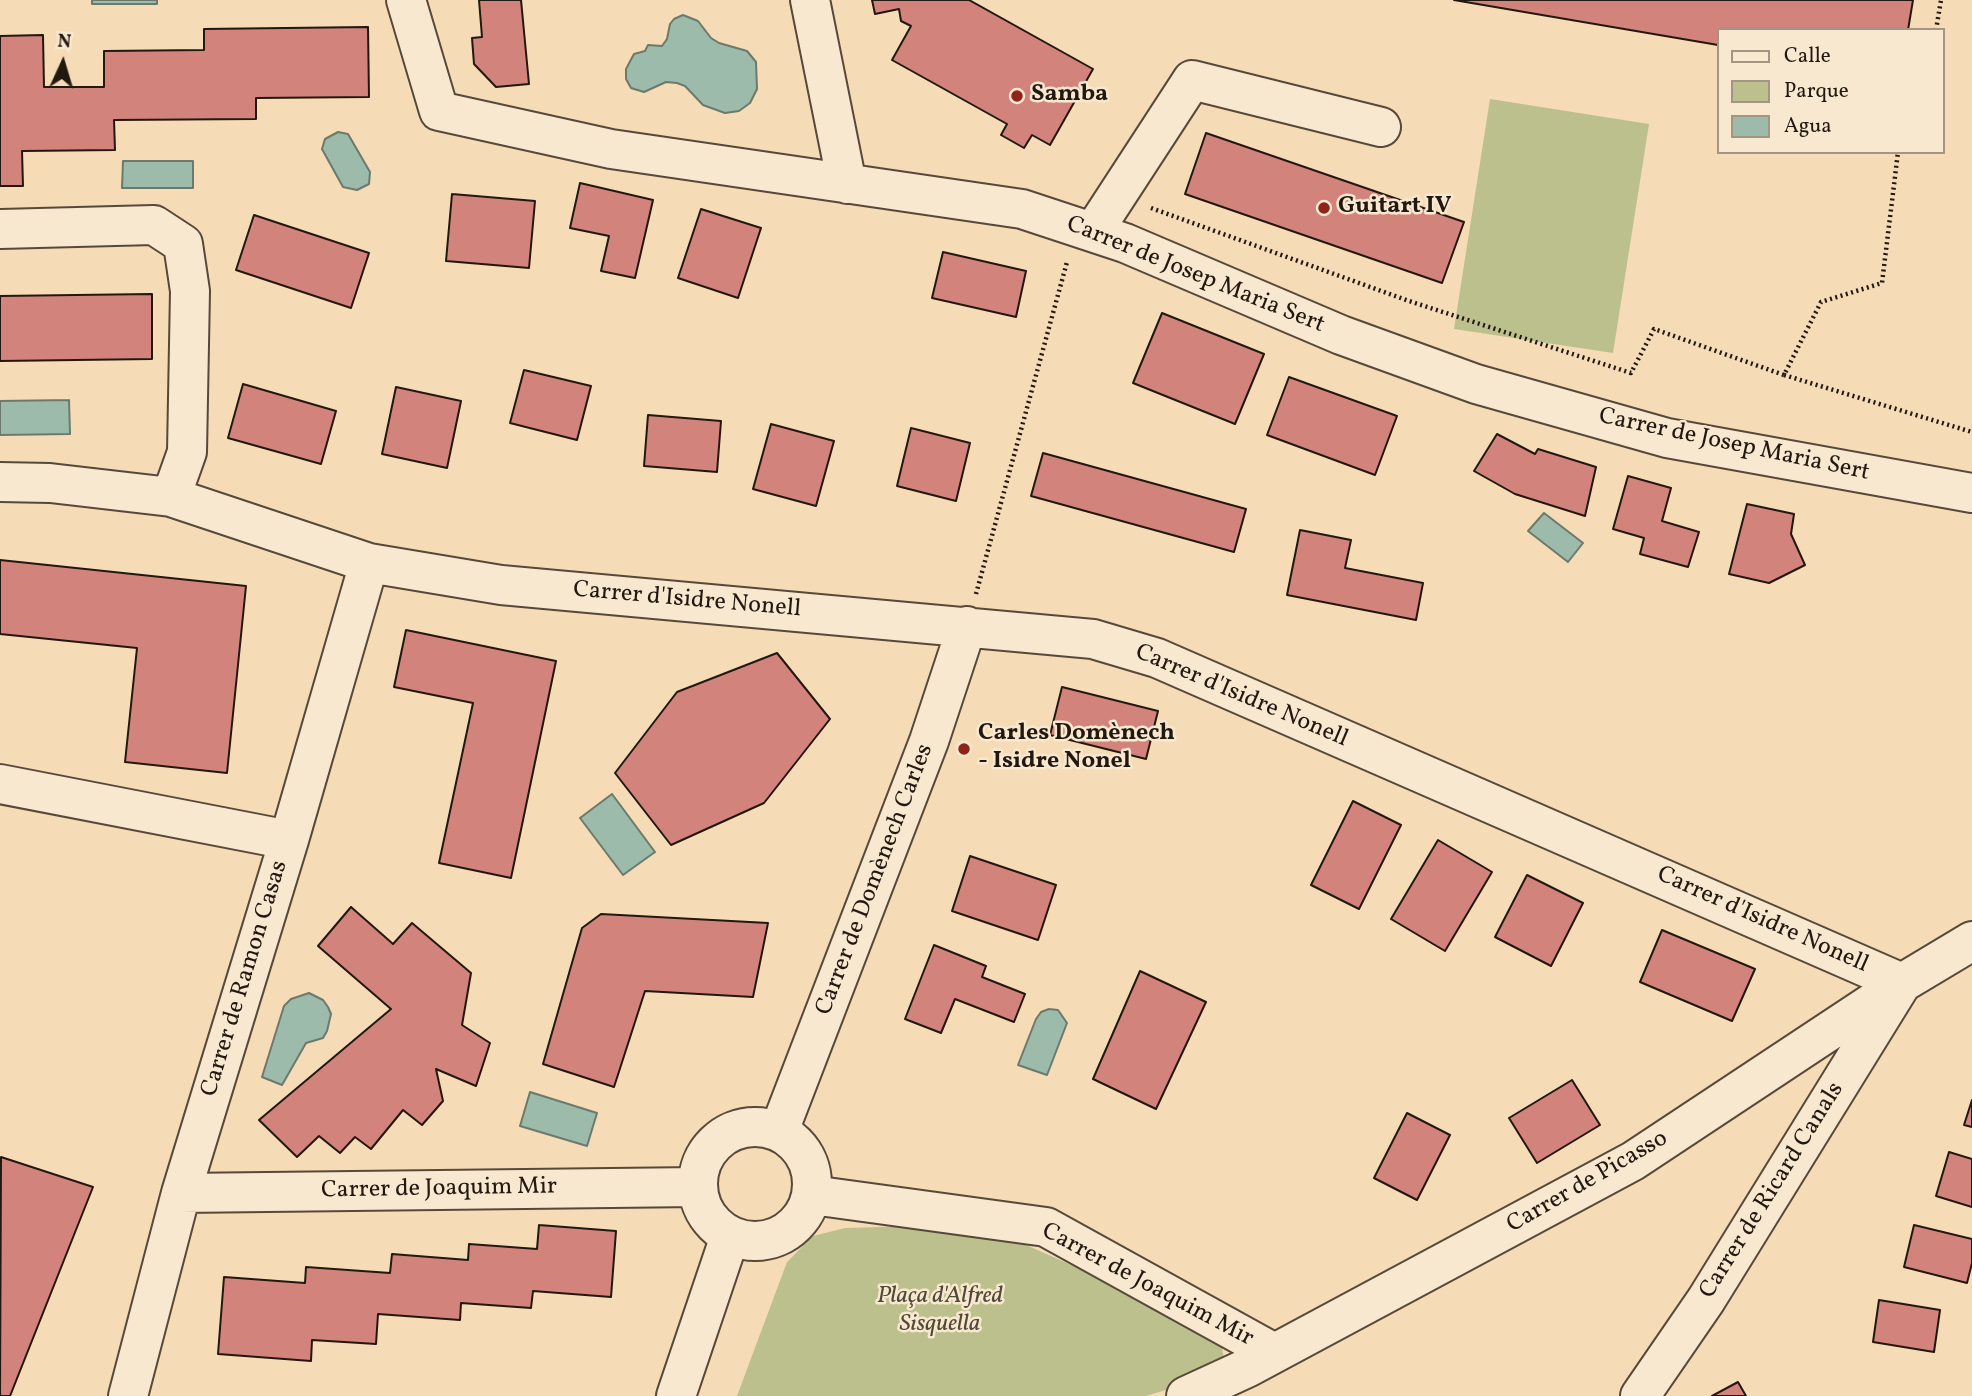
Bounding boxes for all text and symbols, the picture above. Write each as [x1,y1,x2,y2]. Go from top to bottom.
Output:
north arrow [28,28,98,98]
legend [1716,28,1944,154]
text: N [57,29,72,56]
text: Calle [1784,42,1831,71]
text: Parque [1784,77,1849,106]
place label: Samba [1031,82,1108,110]
marker: Samba [1009,88,1025,104]
text: Agua [1784,112,1832,141]
place label: Guitart IV [1338,194,1451,222]
marker: Guitart IV [1316,200,1332,216]
street label: Carrer de Josep Maria Sert [1062,211,1328,341]
street label: Carrer de Josep Maria Sert [1596,403,1872,489]
street label: Carrer d'Isidre Nonell [572,577,802,625]
street label: Carrer d'Isidre Nonell [1130,639,1352,755]
place label: Carles Domènech - Isidre Nonel [978,721,1175,777]
street label: Carrer de Domènech Carles [811,740,941,1020]
marker: Carles Domènech - Isidre Nonel [956,741,972,757]
street label: Carrer de Ramon Casas [196,857,296,1101]
street label: Carrer d'Isidre Nonell [1652,861,1872,981]
street label: Carrer de Ricard Canals [1695,1077,1851,1305]
street label: Carrer de Picasso [1502,1125,1674,1241]
street label: Carrer de Joaquim Mir [321,1174,557,1206]
street label: Carrer de Joaquim Mir [1036,1218,1258,1354]
park label: Plaça d'Alfred Sisquella [877,1284,1003,1340]

